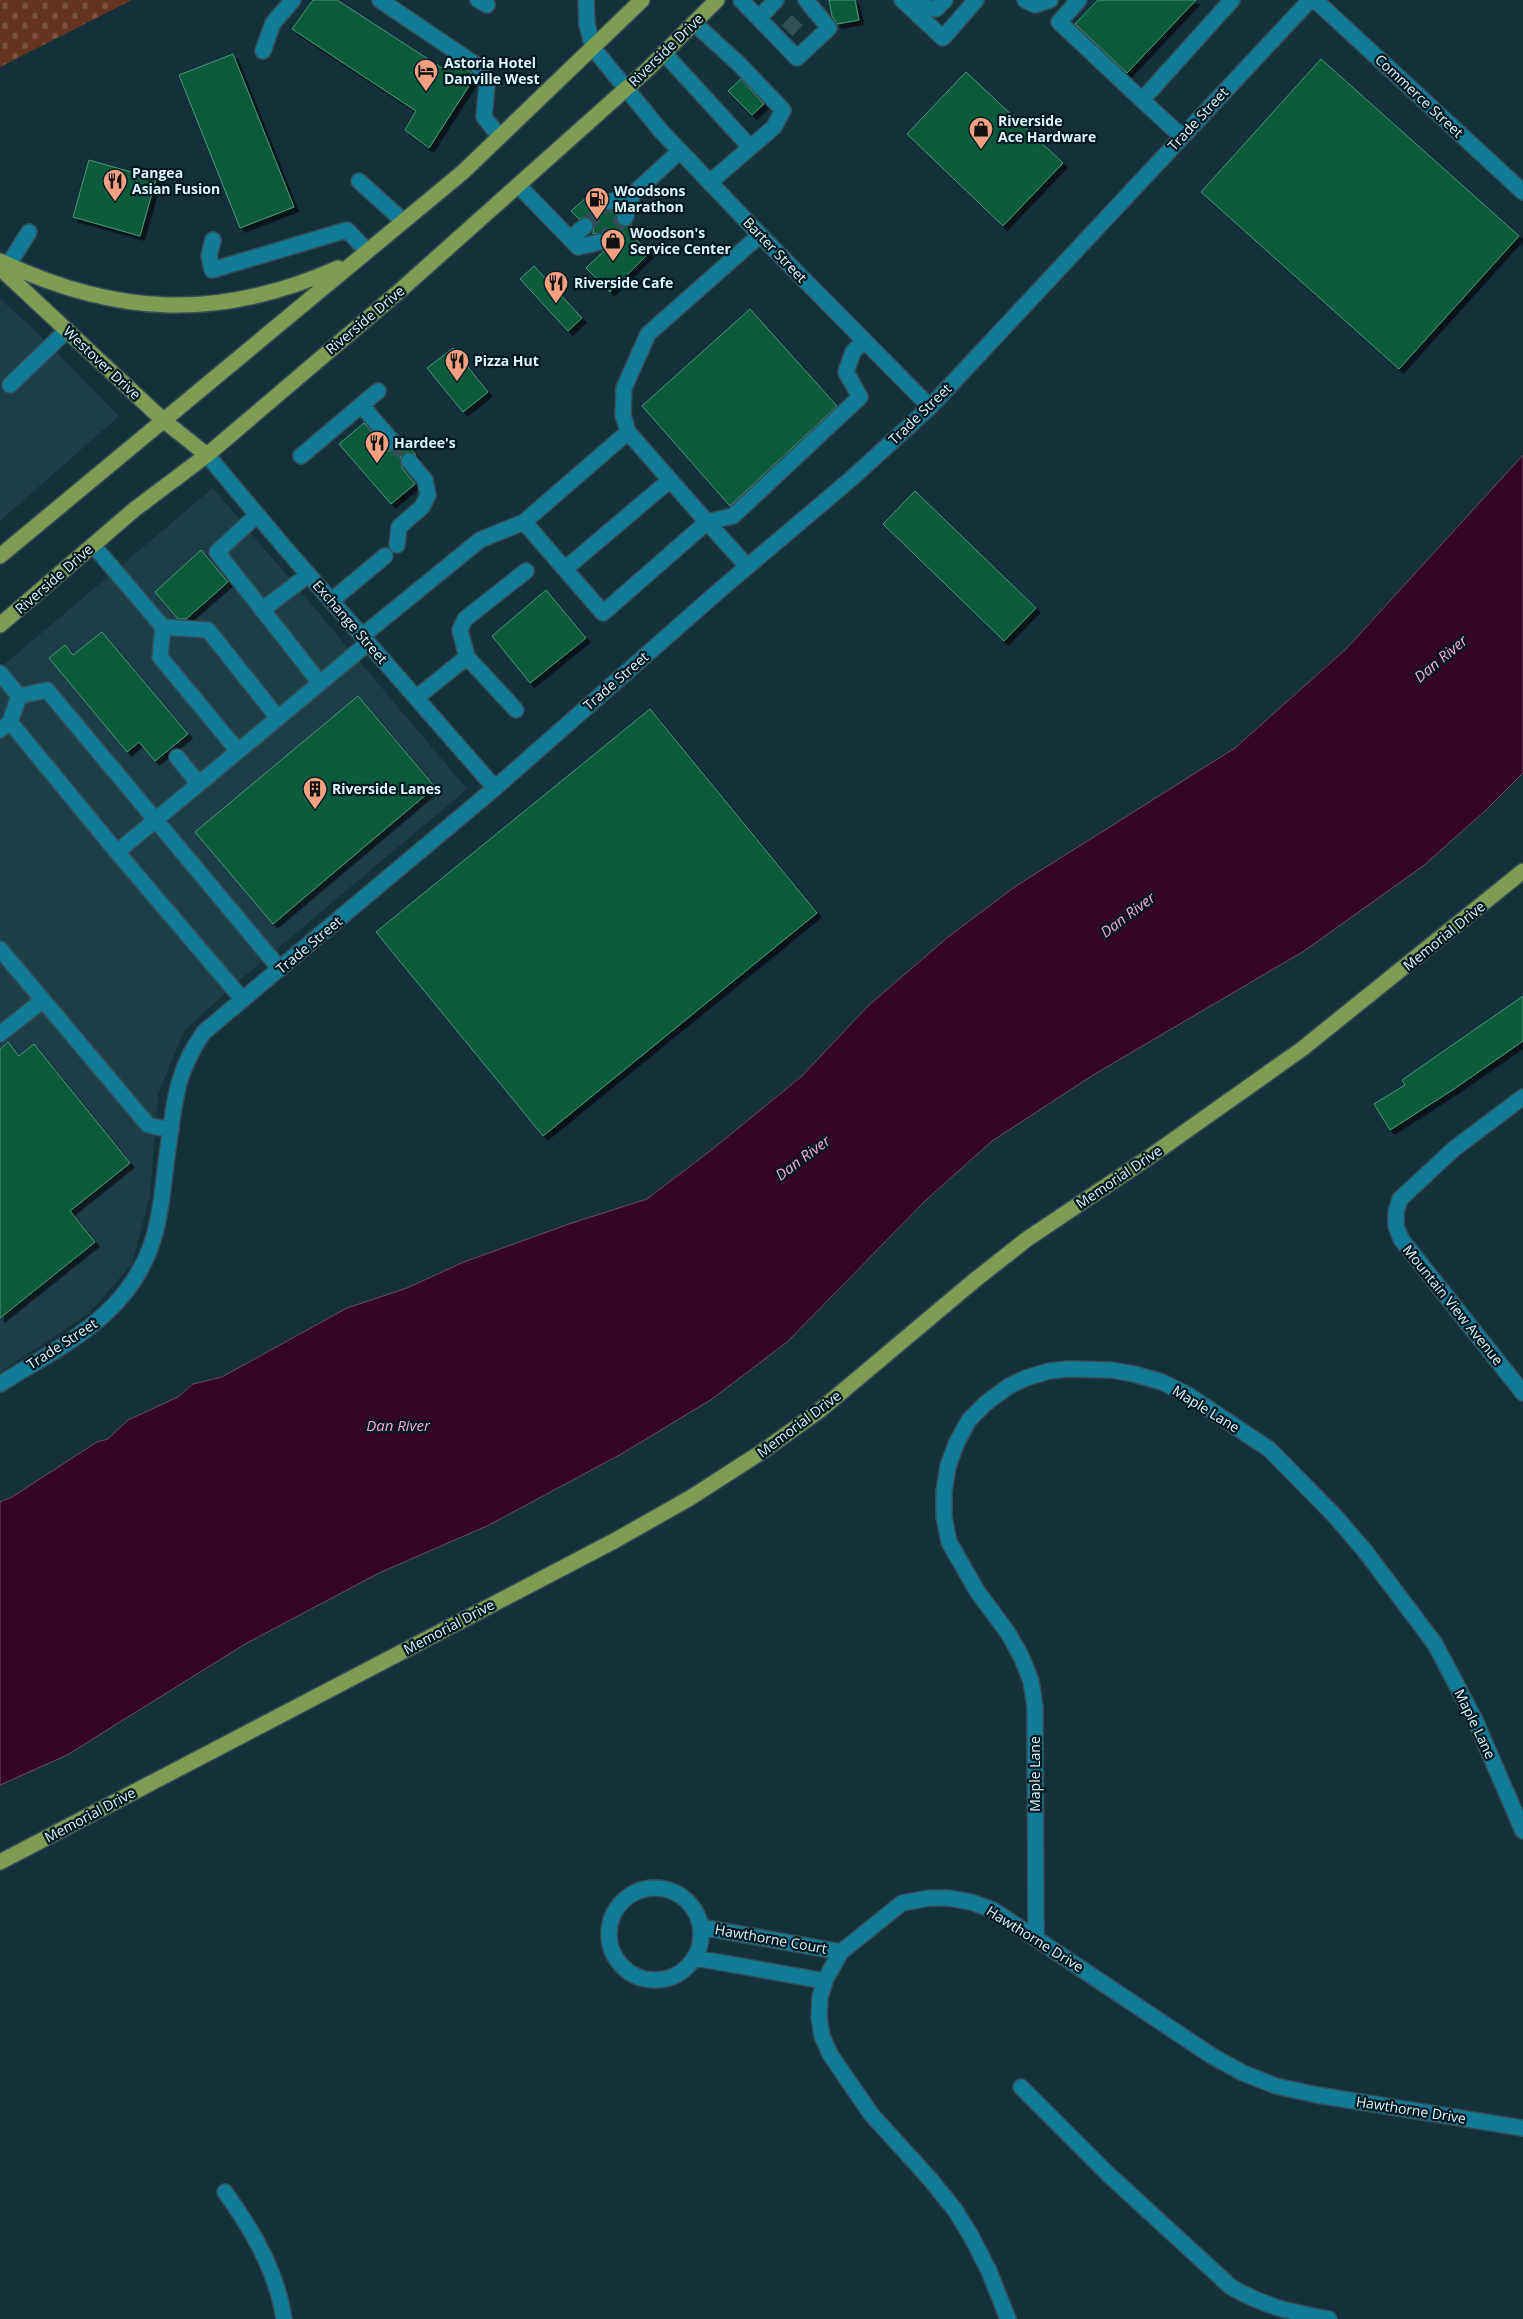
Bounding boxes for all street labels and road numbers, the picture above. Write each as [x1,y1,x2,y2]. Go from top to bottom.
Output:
street label: Riverside Drive [624,9,707,90]
street label: Commerce Street [1371,50,1468,141]
street label: Trade Street [1163,83,1232,155]
street label: Barter Street [739,213,811,286]
street label: Riverside Drive [321,281,408,358]
street label: Westover Drive [60,322,145,404]
street label: Trade Street [884,379,955,448]
street label: Riverside Drive [11,539,97,618]
street label: Exchange Street [309,576,392,668]
street label: Trade Street [579,647,652,714]
street label: Memorial Drive [1399,897,1489,975]
street label: Trade Street [272,912,346,978]
street label: Memorial Drive [1072,1141,1166,1213]
street label: Mountain View Avenue [1399,1241,1508,1369]
street label: Trade Street [23,1314,101,1373]
street label: Maple Lane [1169,1381,1243,1437]
street label: Memorial Drive [753,1386,845,1461]
street label: Memorial Drive [400,1595,498,1658]
street label: Maple Lane [1450,1686,1501,1762]
street label: Maple Lane [1025,1736,1044,1812]
street label: Memorial Drive [41,1783,139,1846]
street label: Hawthorne Drive [983,1901,1087,1976]
street label: Hawthorne Court [714,1919,829,1958]
street label: Hawthorne Drive [1355,2091,1468,2128]

